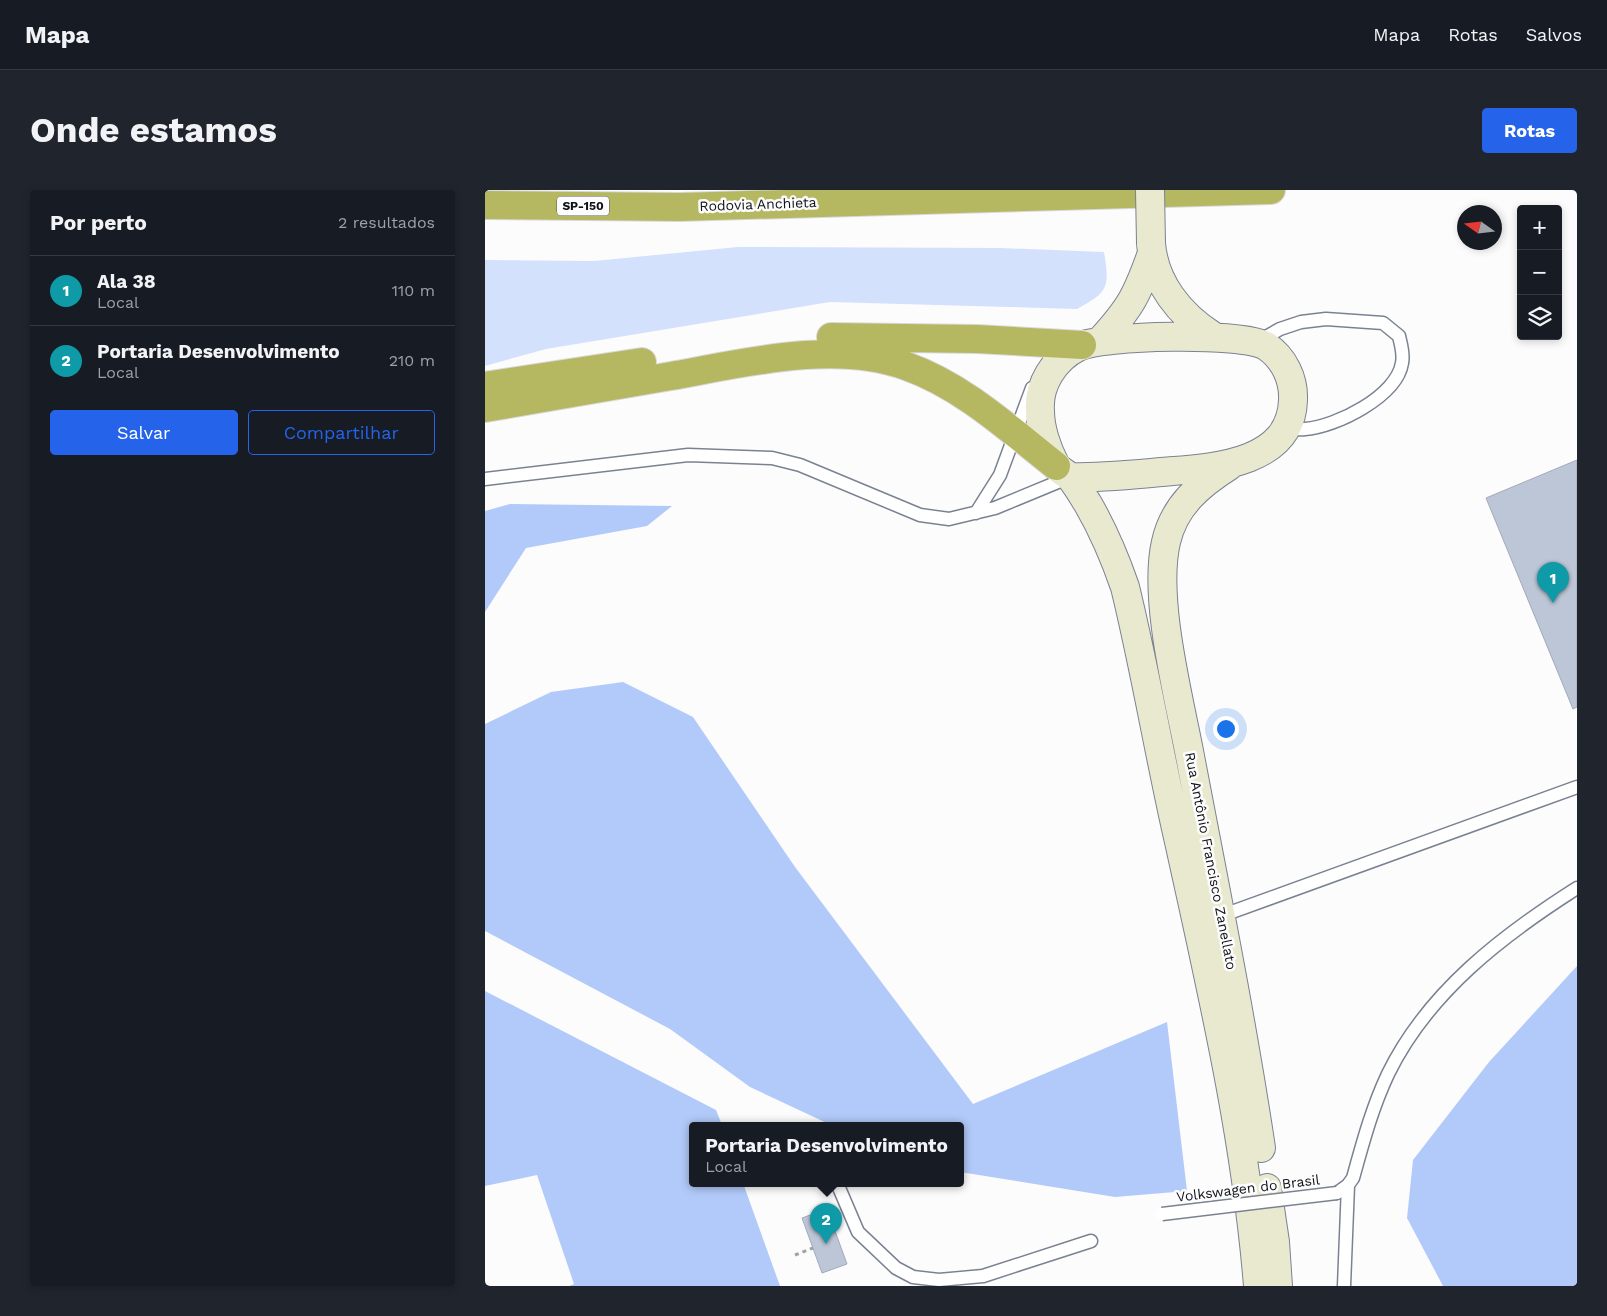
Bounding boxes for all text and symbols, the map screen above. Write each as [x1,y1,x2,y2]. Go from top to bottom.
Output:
text: Mapa [25,21,90,49]
text: Mapa [1373,24,1420,45]
text: Rotas [1448,24,1498,45]
text: Salvos [1526,24,1582,45]
button: Rotas [1482,108,1577,153]
text: Onde estamos [30,109,277,151]
street label: Rodovia Anchieta [699,194,817,214]
road number: SP-150 [557,197,609,216]
north arrow [1457,205,1502,250]
map controls [1517,205,1562,340]
button: + [1517,205,1562,250]
text: Por perto [50,210,147,235]
text: 2 resultados [338,213,435,232]
button: − [1517,250,1562,295]
text: Ala 38 [97,270,156,293]
text: 1 [63,281,69,300]
text: 110 m [392,281,435,300]
text: Local [97,293,139,312]
button: layers [1517,295,1562,340]
text: Portaria Desenvolvimento [97,340,340,363]
text: 2 [61,351,71,370]
text: 210 m [389,351,435,370]
text: Local [97,363,139,382]
button: Salvar [50,410,238,455]
button: Compartilhar [248,410,435,455]
pin: 1 [1537,562,1569,603]
your location [1213,716,1239,742]
street label: Rua Antônio Francisco Zanellato [1182,751,1240,971]
popup [689,1122,964,1187]
text: Portaria Desenvolvimento [705,1134,948,1157]
text: Local [705,1157,747,1176]
street label: Volkswagen do Brasil [1175,1171,1321,1205]
pin: 2 [810,1203,842,1244]

